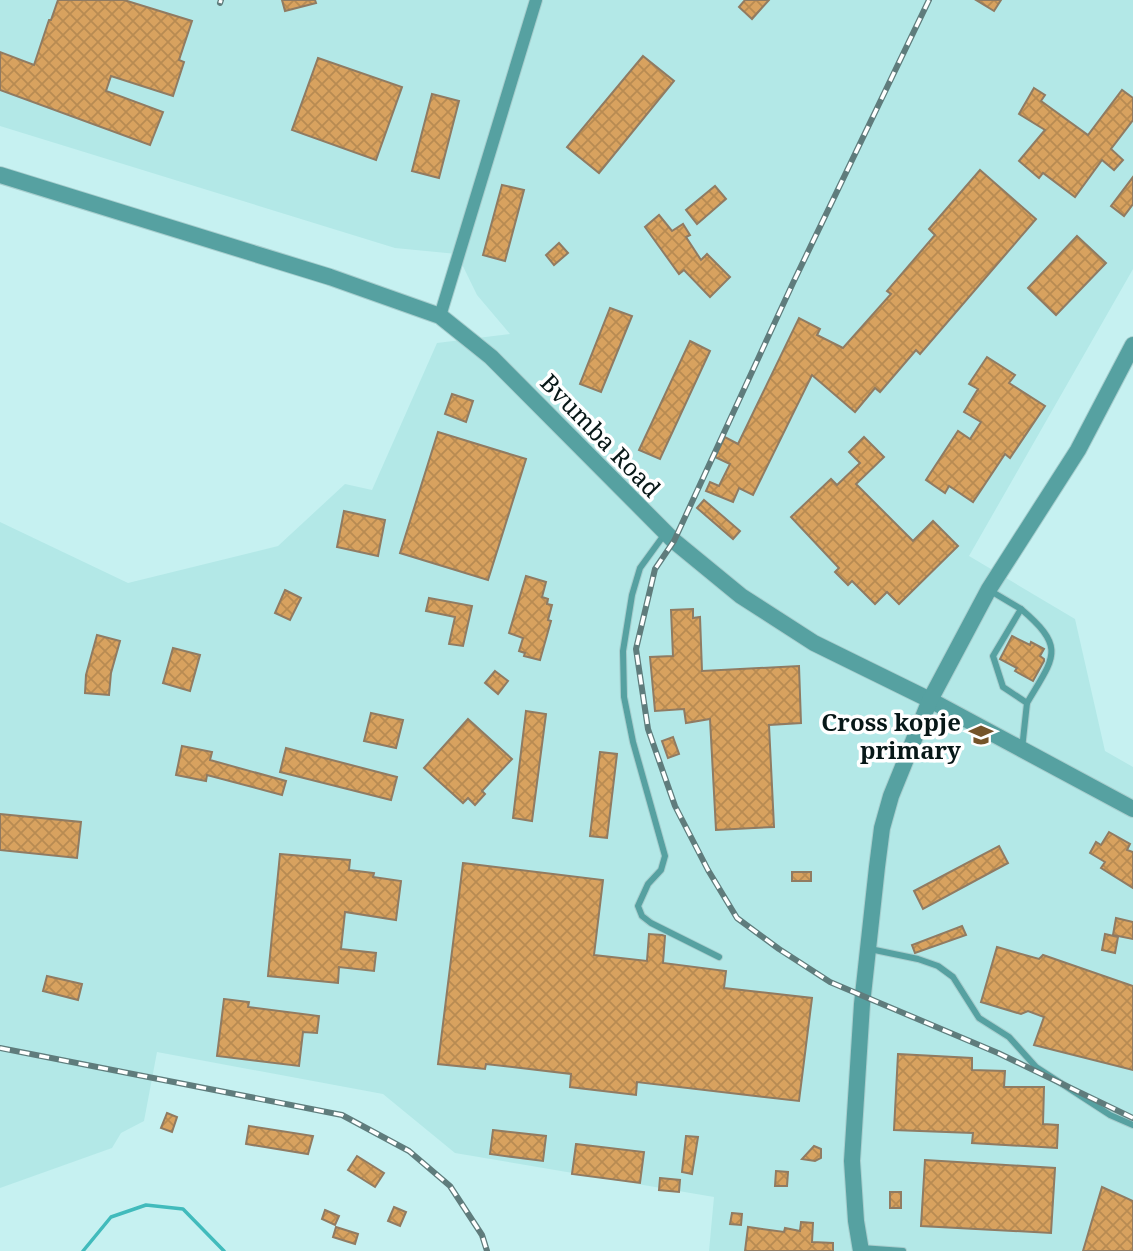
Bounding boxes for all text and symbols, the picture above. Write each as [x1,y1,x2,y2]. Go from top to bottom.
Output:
street label: Bvumba Road [534,366,669,504]
place label: Cross kopje primary [821,705,961,766]
school or university icon: Cross kopje primary [967,721,995,749]

